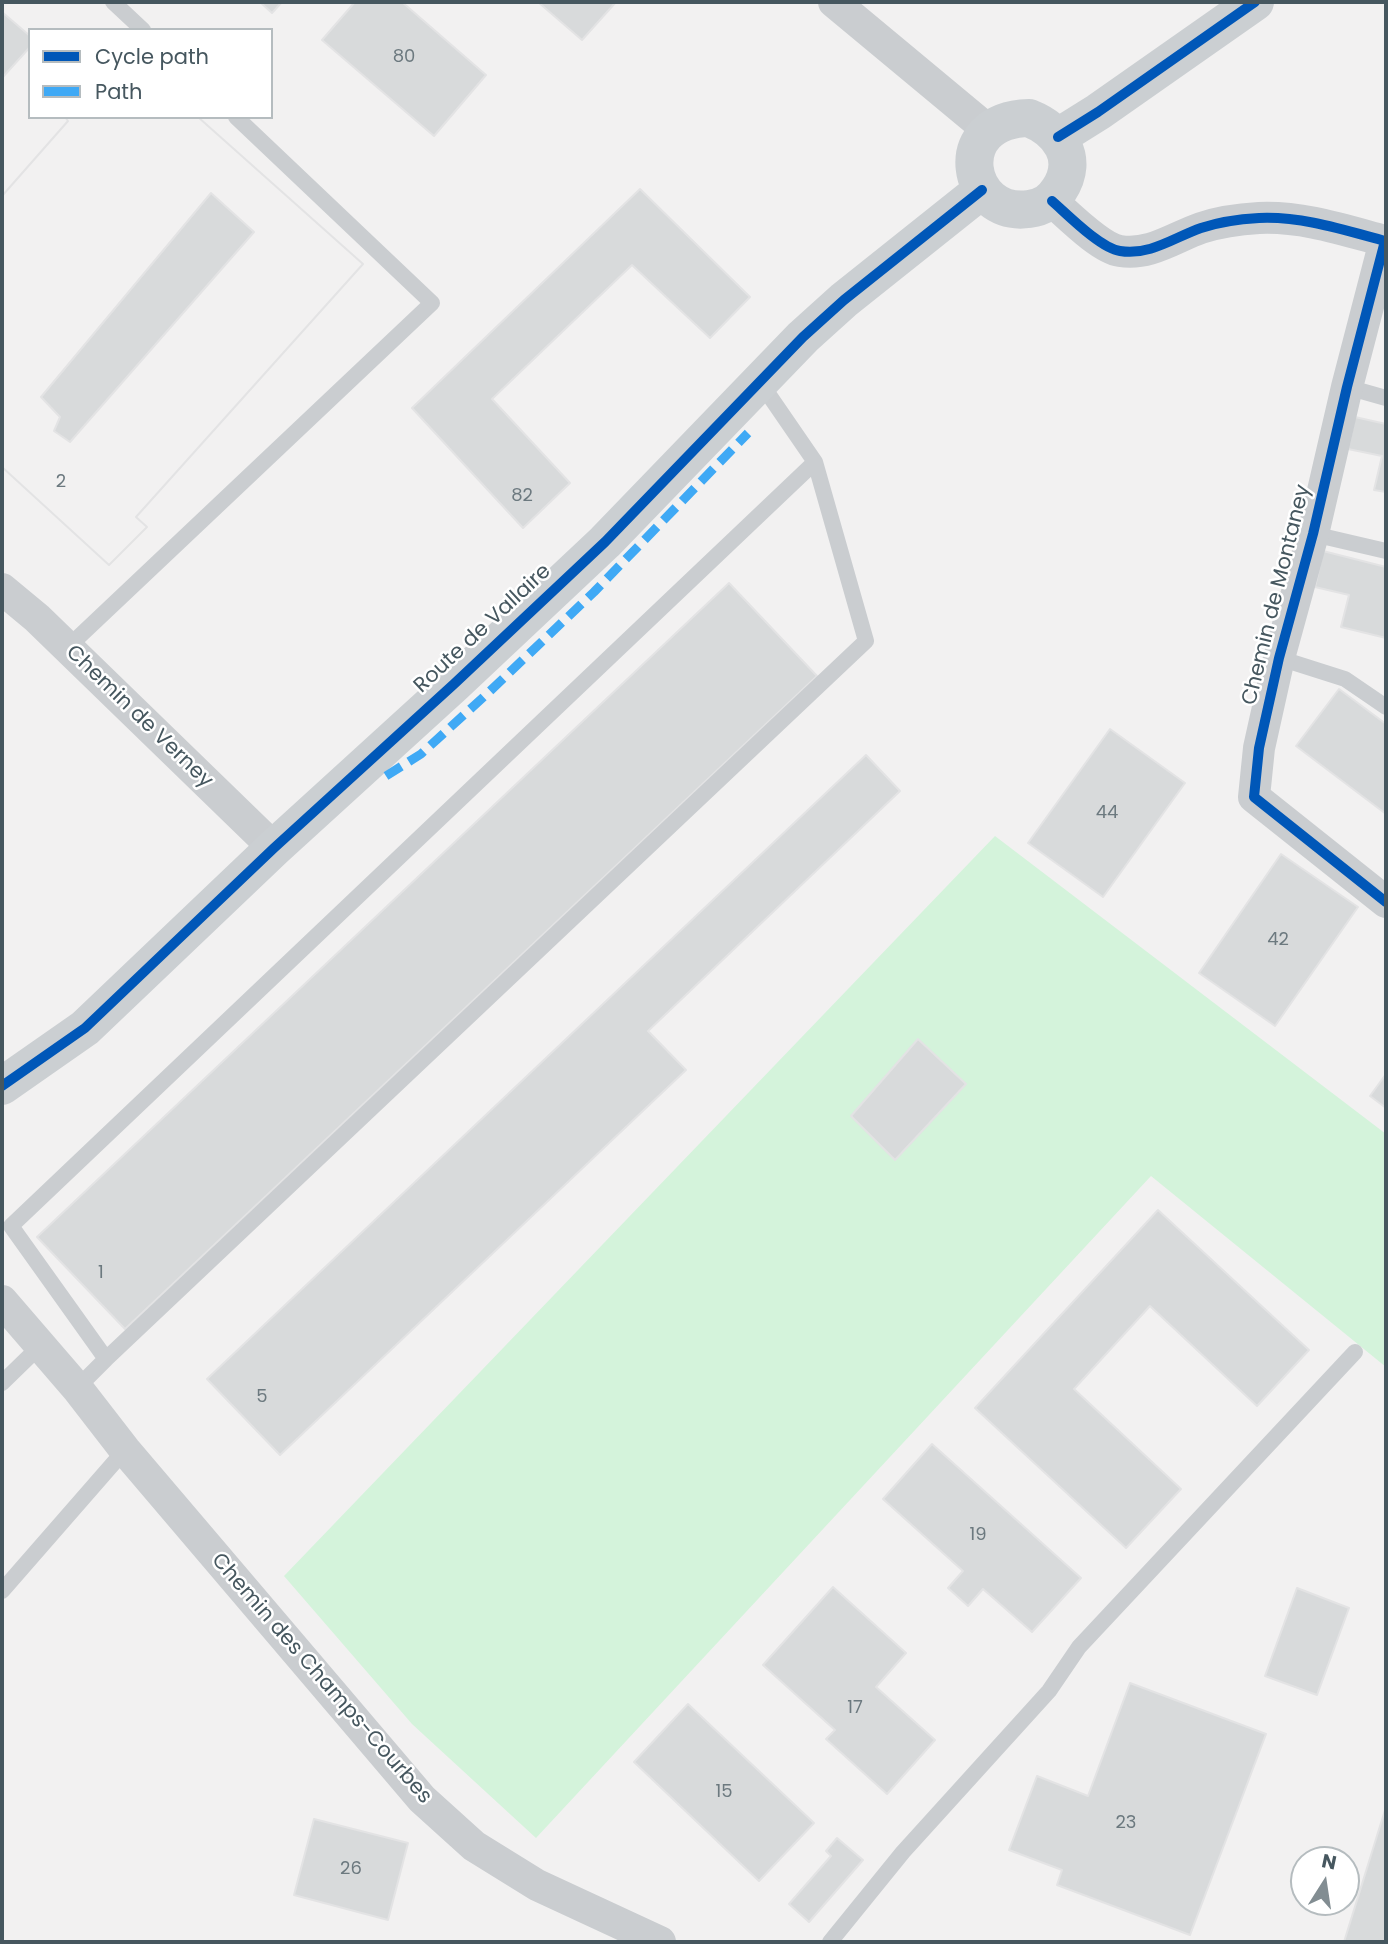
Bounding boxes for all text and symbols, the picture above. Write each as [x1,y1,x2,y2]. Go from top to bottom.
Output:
legend [28,28,273,119]
text: Cycle path [95,42,209,71]
house number: 80 [393,46,415,68]
text: Path [95,77,142,106]
house number: 2 [56,471,66,493]
street label: Chemin de Montaney [1237,482,1317,708]
house number: 82 [511,485,533,507]
street label: Route de Vallaire [409,559,557,699]
street label: Chemin de Verney [60,640,218,794]
house number: 44 [1096,802,1118,824]
house number: 42 [1267,929,1289,951]
house number: 1 [98,1262,104,1284]
house number: 5 [256,1386,268,1408]
house number: 19 [969,1524,987,1546]
street label: Chemin des Champs-Courbes [205,1549,437,1809]
house number: 17 [847,1697,863,1719]
house number: 15 [715,1781,733,1803]
house number: 23 [1116,1812,1136,1834]
north arrow [1290,1846,1360,1916]
text: N [1319,1847,1339,1877]
house number: 26 [340,1858,362,1880]

